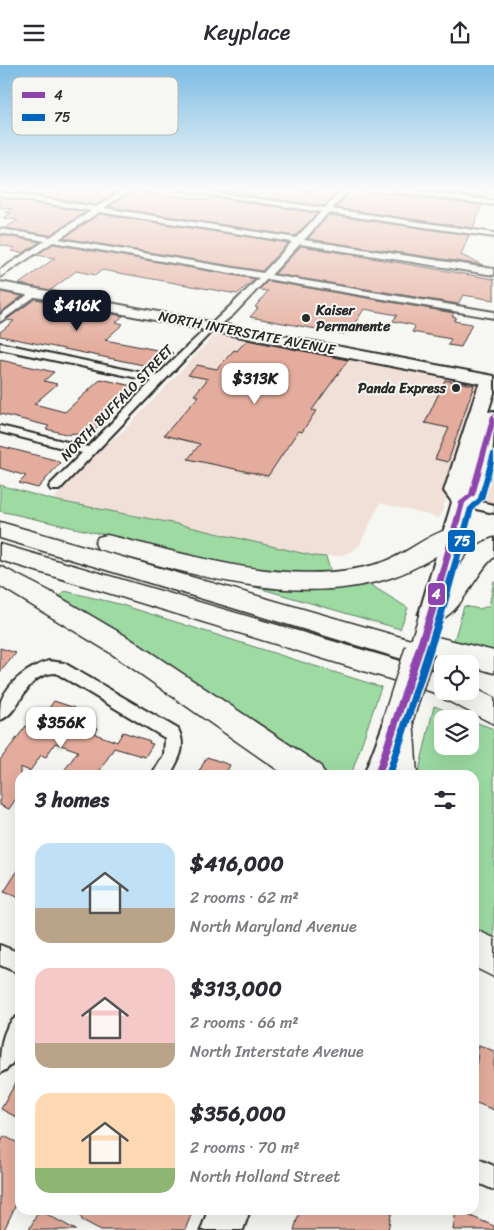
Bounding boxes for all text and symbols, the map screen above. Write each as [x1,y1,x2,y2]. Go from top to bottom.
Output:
text: Keyplace [204,13,290,52]
icon: menu [20,19,48,47]
icon: share [446,19,474,47]
legend [12,77,178,135]
text: 4 [54,83,63,108]
text: 75 [54,105,71,130]
pin: $416K [42,289,112,332]
text: $416K [54,291,100,320]
place label: Kaiser Permanente [315,298,391,339]
street label: NORTH INTERSTATE AVENUE [156,304,339,363]
marker: Kaiser Permanente [300,312,312,324]
street label: NORTH BUFFALO STREET [54,338,180,467]
pin: $313K [220,363,290,405]
text: $313K [233,364,277,393]
place label: Panda Express [358,376,447,401]
marker: Panda Express [450,382,462,394]
line badge: 75 [447,529,476,553]
text: 75 [454,529,471,554]
line badge: 4 [427,582,446,606]
text: 4 [431,582,441,607]
map controls [434,655,479,755]
button: locate [434,655,479,700]
pin: $356K [26,707,96,749]
text: $356K [37,708,85,737]
button: layers [434,710,479,755]
text: 3 homes [35,781,109,819]
icon: filters [431,786,459,814]
text: $416,000 [190,845,284,883]
icon: home [75,863,135,923]
text: 2 rooms · 62 m² [190,883,299,912]
text: North Maryland Avenue [190,912,357,941]
text: $313,000 [190,970,282,1008]
icon: home [75,988,135,1048]
text: 2 rooms · 66 m² [190,1008,299,1037]
text: North Interstate Avenue [190,1037,364,1066]
text: $356,000 [190,1095,286,1133]
icon: home [75,1113,135,1173]
text: 2 rooms · 70 m² [190,1133,300,1162]
text: North Holland Street [190,1162,340,1191]

